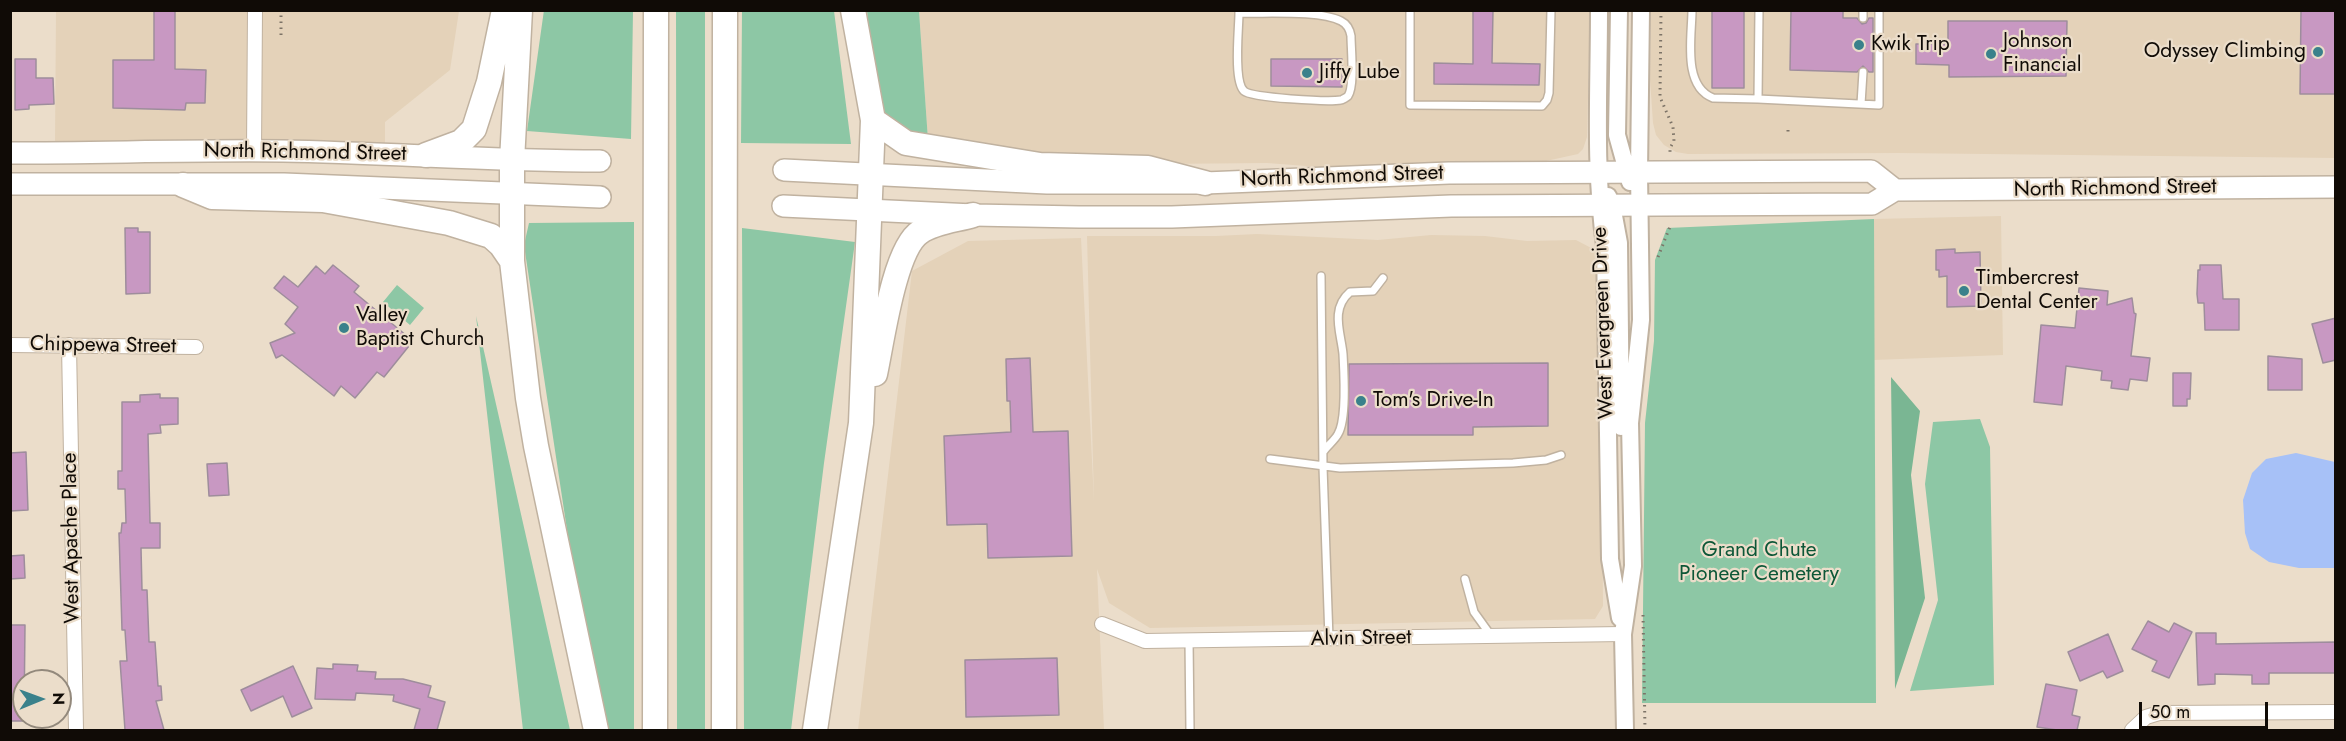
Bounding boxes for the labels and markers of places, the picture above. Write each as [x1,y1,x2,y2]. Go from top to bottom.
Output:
place label: Johnson Financial [2003,29,2082,79]
place label: Kwik Trip [1871,32,1950,58]
marker: Kwik Trip [1852,38,1866,52]
place label: Odyssey Climbing [2144,39,2306,65]
marker: Odyssey Climbing [2311,45,2325,59]
marker: Johnson Financial [1984,47,1998,61]
place label: Jiffy Lube [1319,60,1400,86]
marker: Jiffy Lube [1300,66,1314,80]
place label: Timbercrest Dental Center [1976,266,2098,316]
marker: Timbercrest Dental Center [1957,284,1971,298]
place label: Valley Baptist Church [356,303,484,353]
marker: Valley Baptist Church [337,321,351,335]
place label: Tom's Drive-In [1373,388,1494,414]
marker: Tom's Drive-In [1354,394,1368,408]

